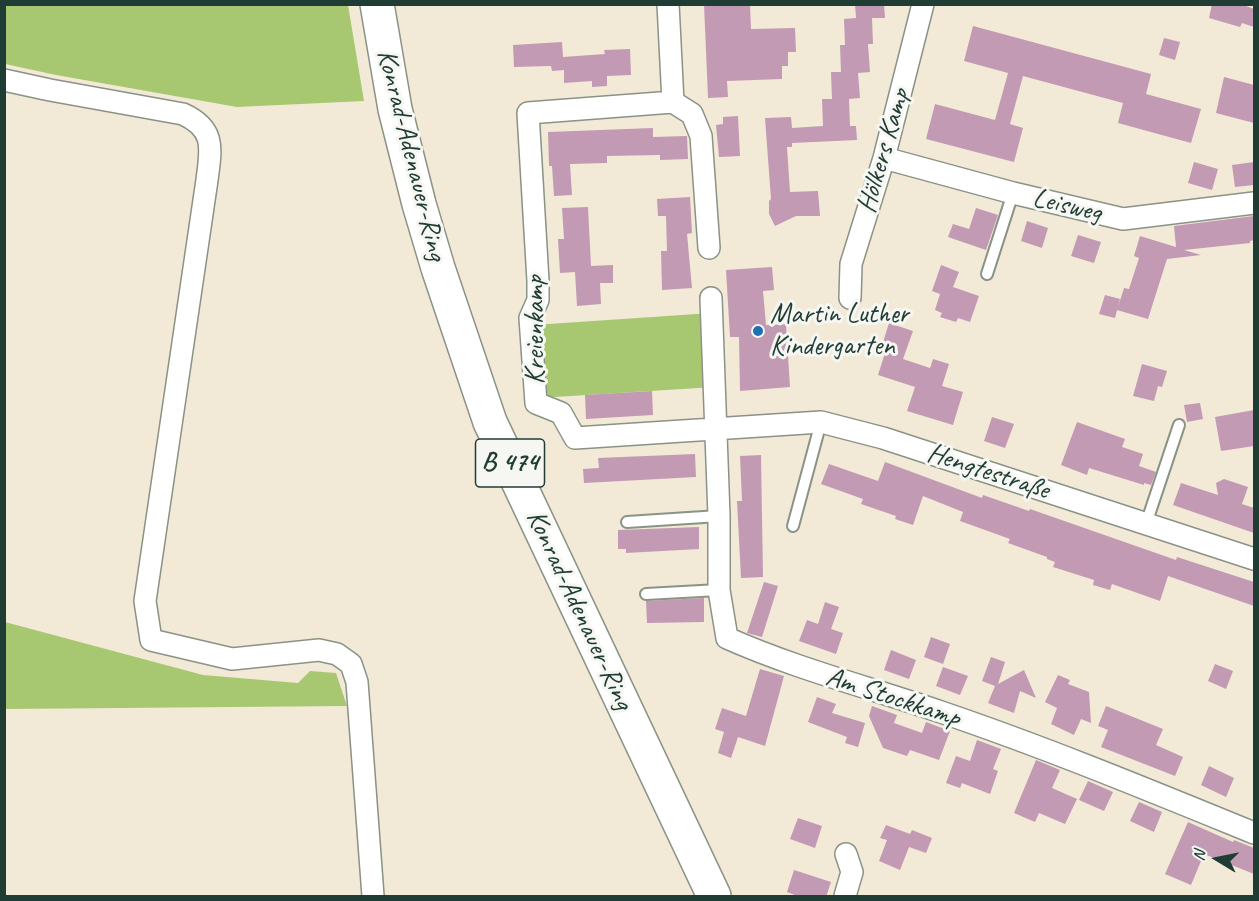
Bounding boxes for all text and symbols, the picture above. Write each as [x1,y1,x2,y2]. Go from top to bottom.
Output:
street label: Konrad-Adenauer-Ring [369,46,453,264]
street label: Hölkers Kamp [850,85,918,217]
street label: Leisweg [1029,182,1105,230]
street label: Kreienkamp [519,276,553,384]
place label: Martin Luther Kindergarten [770,298,909,364]
marker: Martin Luther Kindergarten [751,324,765,338]
street label: Hengtestraße [923,436,1053,508]
road number: B 474 [476,439,544,487]
street label: Konrad-Adenauer-Ring [518,505,640,715]
street label: Am Stockkamp [822,661,964,735]
north arrow [1187,829,1247,889]
text: N [1189,849,1210,862]

